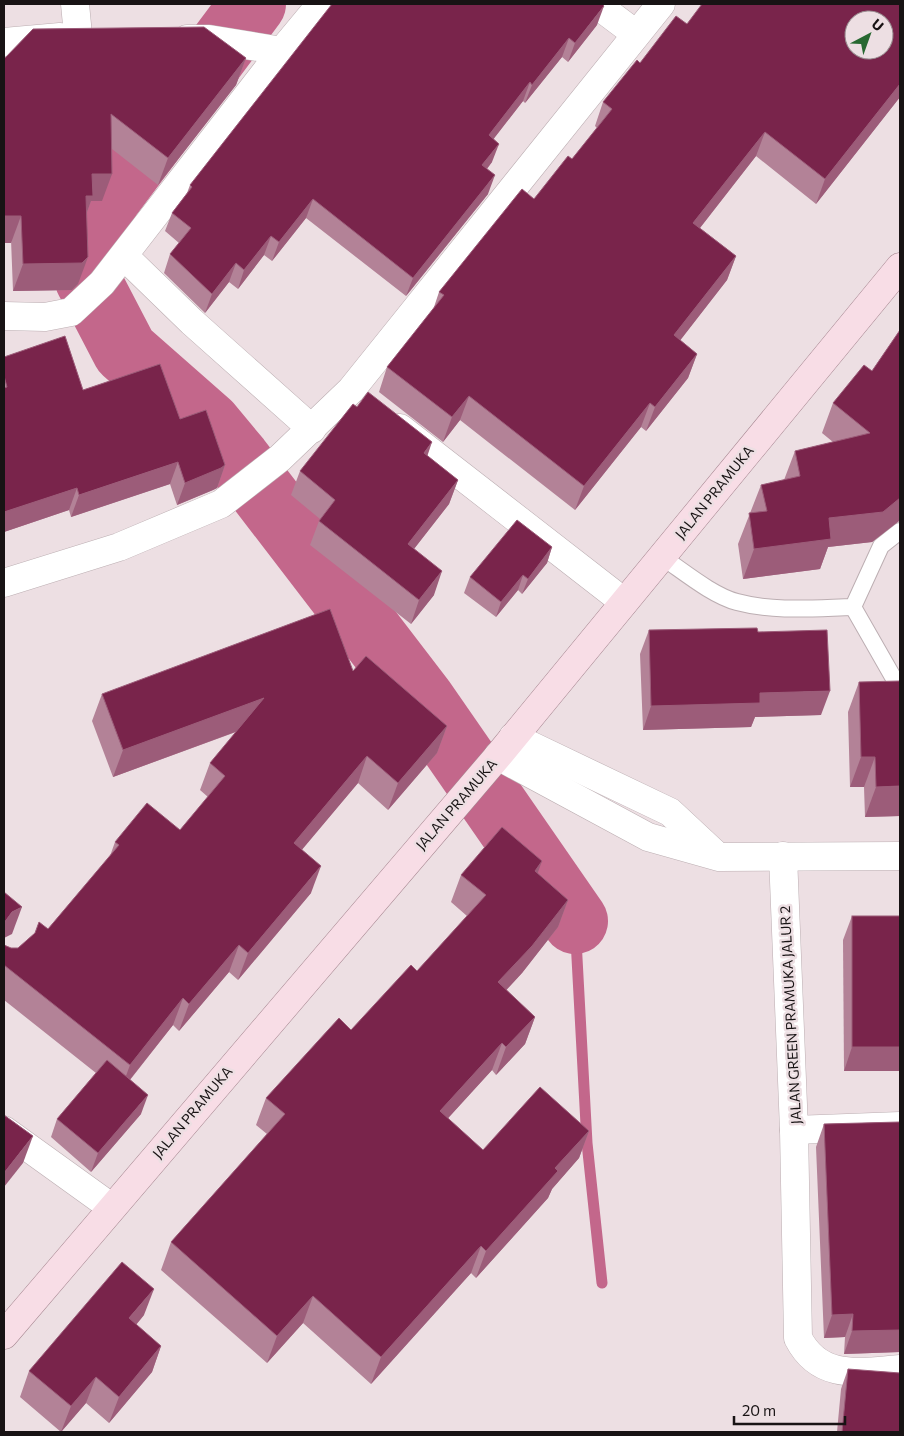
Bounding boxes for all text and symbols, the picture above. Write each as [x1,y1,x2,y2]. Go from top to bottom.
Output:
north arrow [844,10,894,60]
text: U [868,15,887,35]
street label: JALAN PRAMUKA [671,442,757,542]
street label: JALAN PRAMUKA [412,755,500,853]
street label: JALAN GREEN PRAMUKA JALUR 2 [776,905,804,1125]
street label: JALAN PRAMUKA [149,1062,236,1162]
scale bar [734,1394,845,1426]
text: 20 m [742,1401,776,1419]

